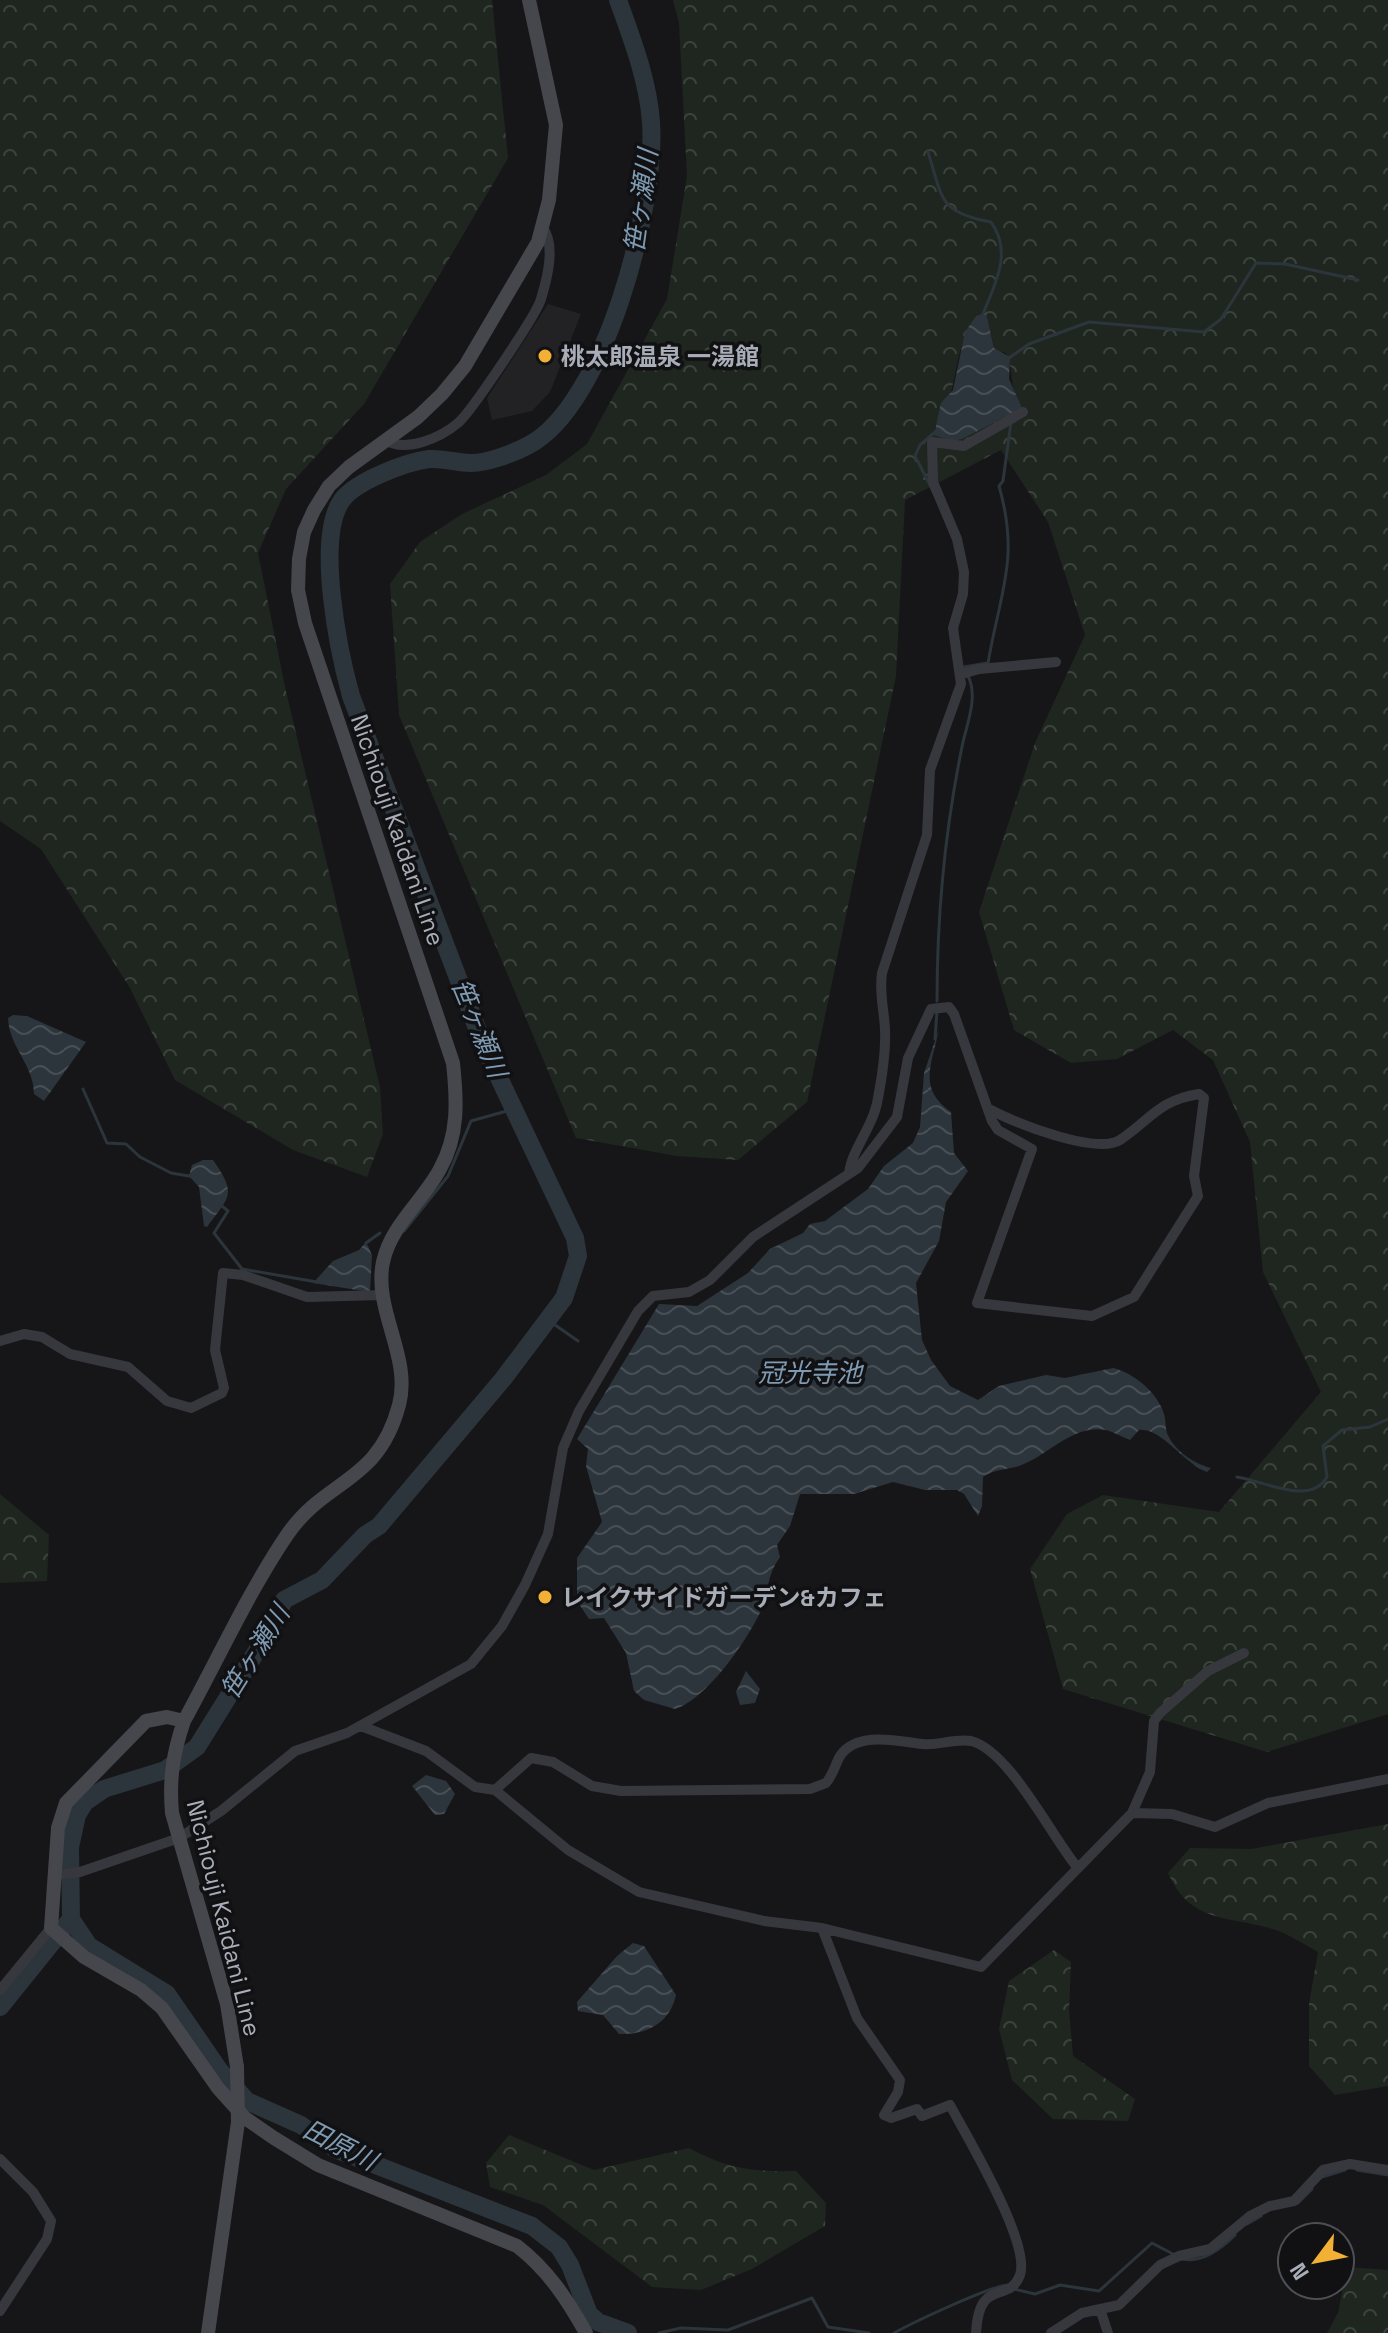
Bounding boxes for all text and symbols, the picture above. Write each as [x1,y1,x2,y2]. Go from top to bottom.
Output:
water label: 笹ヶ瀬川 [617,144,665,255]
place label: 桃太郎温泉 一湯館 [561,341,759,372]
marker: 桃太郎温泉 一湯館 [536,347,554,365]
street label: Nichiouji Kaidani Line [344,710,452,950]
water label: 笹ヶ瀬川 [444,973,515,1085]
water label: 冠光寺池 [758,1356,865,1390]
place label: レイクサイドガーデン&カフェ [561,1582,887,1613]
marker: レイクサイドガーデン&カフェ [536,1588,554,1606]
water label: 笹ヶ瀬川 [213,1596,299,1705]
street label: Nichiouji Kaidani Line [180,1797,268,2039]
water label: 田原川 [298,2112,385,2179]
north arrow [1276,2221,1356,2301]
text: N [1283,2258,1315,2285]

